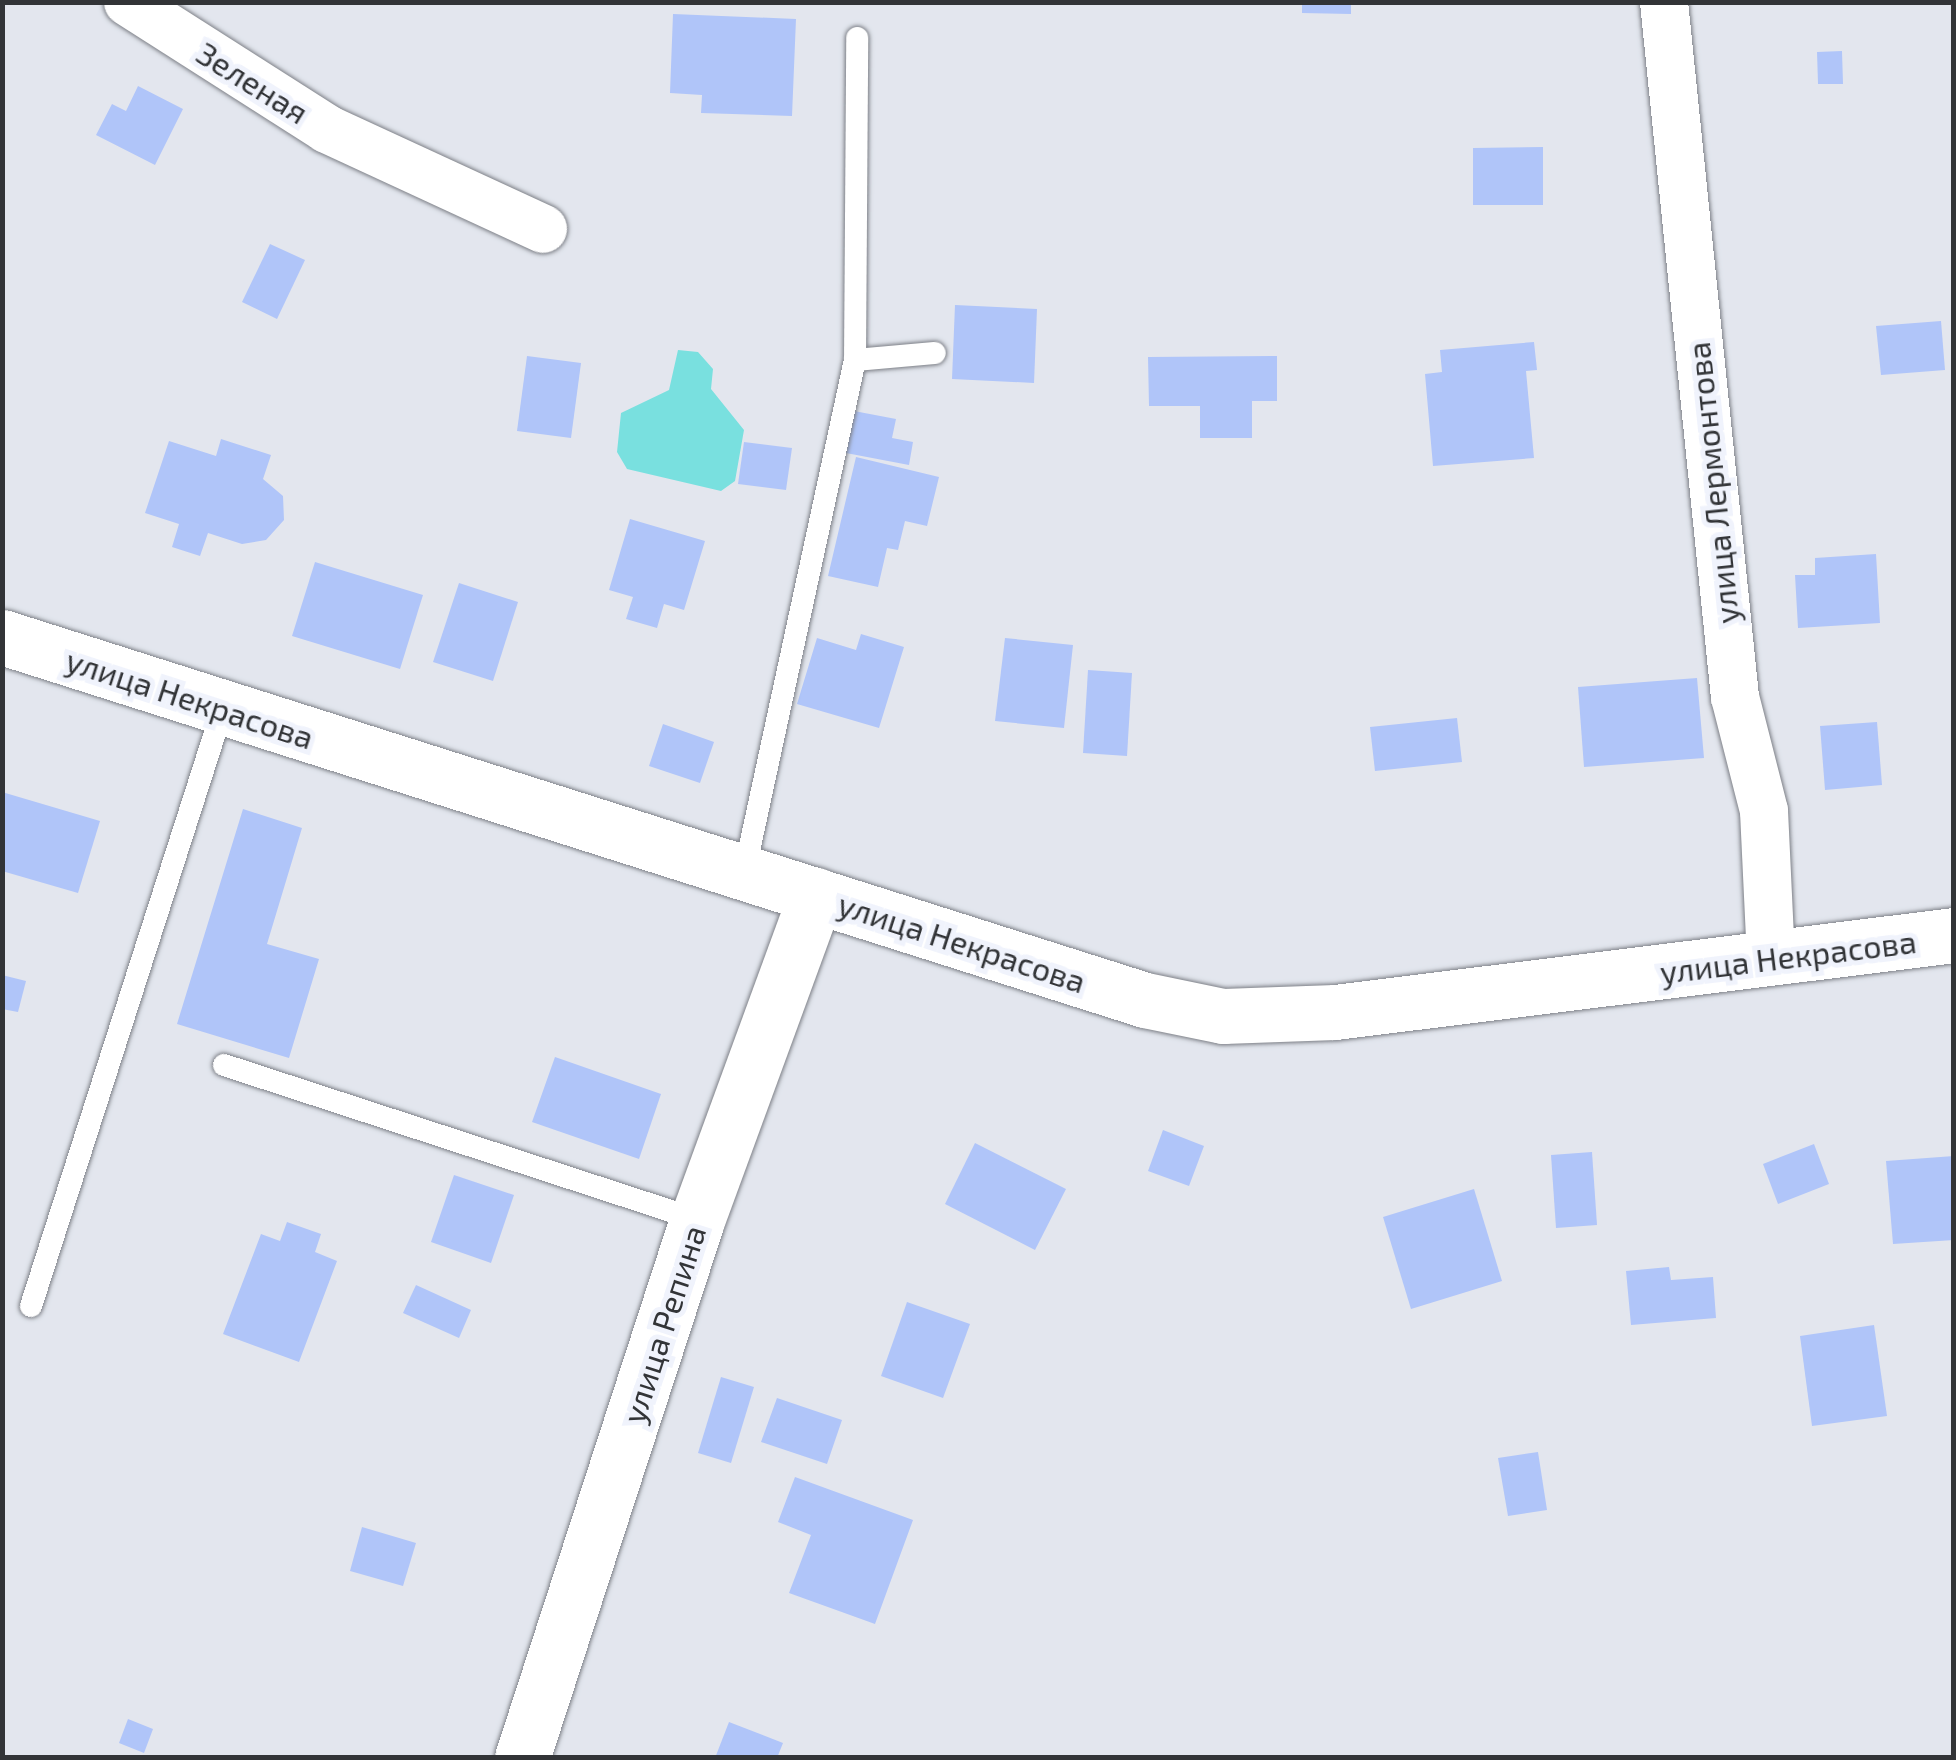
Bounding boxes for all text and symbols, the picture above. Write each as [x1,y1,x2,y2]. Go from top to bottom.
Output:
street label: Зеленая [190,33,316,131]
street label: улица Лермонтова [1678,340,1746,626]
street label: улица Некрасова [61,640,319,756]
street label: улица Некрасова [833,884,1091,1000]
street label: улица Некрасова [1658,921,1918,991]
street label: улица Репина [613,1220,713,1428]

